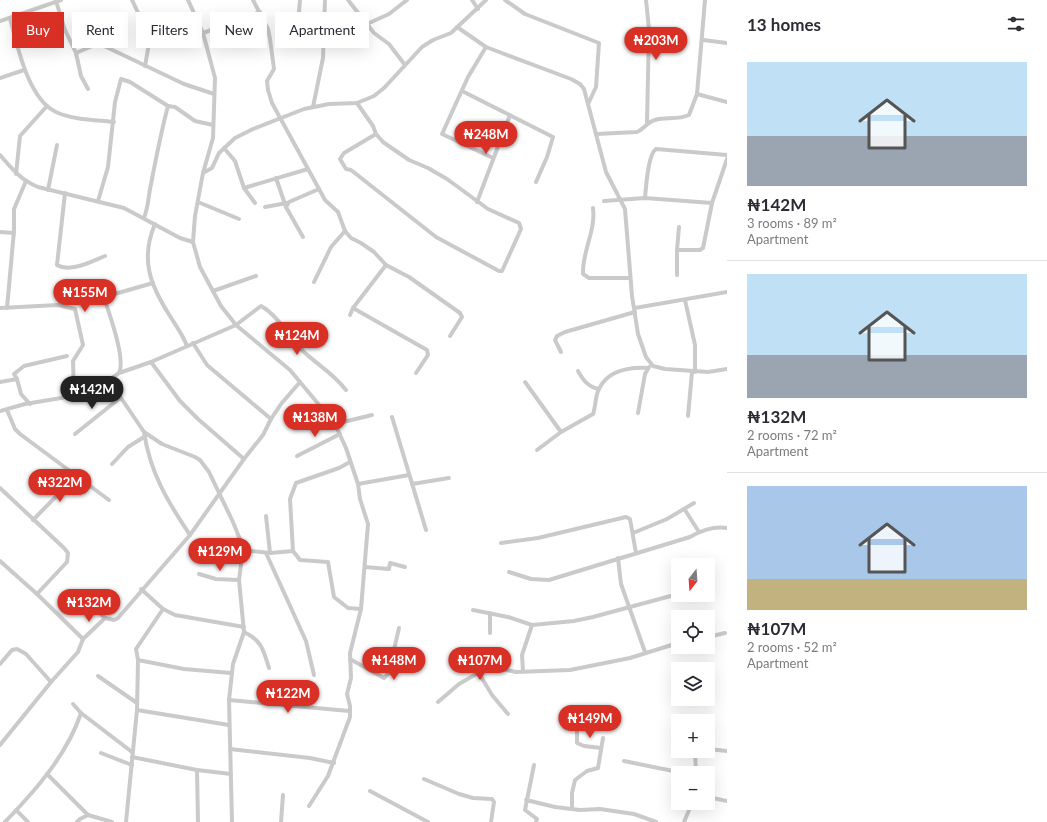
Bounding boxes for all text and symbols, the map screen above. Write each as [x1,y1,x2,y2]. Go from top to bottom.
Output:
chip: Buy [12,12,64,48]
chip: Rent [72,12,128,48]
chip: Filters [136,12,202,48]
chip: New [210,12,267,48]
chip: Apartment [275,12,369,48]
icon: filters [1005,13,1027,35]
text: 13 homes [747,14,821,35]
pin: ₦203M [628,27,684,61]
text: ₦203M [633,32,679,48]
icon: home [851,88,923,160]
pin: ₦248M [458,121,514,155]
text: ₦248M [463,126,509,142]
text: ₦142M [747,194,806,215]
text: 3 rooms · 89 m² [747,215,837,231]
text: Apartment [747,231,808,247]
pin: ₦155M [57,279,113,313]
text: ₦155M [62,284,108,300]
icon: home [851,300,923,372]
pin: ₦124M [269,322,325,356]
text: ₦124M [274,327,320,343]
pin: ₦142M [64,376,120,410]
text: ₦142M [69,381,115,397]
pin: ₦138M [287,404,343,438]
text: ₦132M [747,406,806,427]
text: ₦138M [292,409,338,425]
text: 2 rooms · 72 m² [747,427,837,443]
text: Apartment [747,443,808,459]
pin: ₦322M [32,469,88,503]
text: ₦322M [37,474,83,490]
icon: home [851,512,923,584]
pin: ₦129M [192,538,248,572]
text: ₦129M [197,543,243,559]
north arrow [671,558,715,602]
map controls [671,558,715,810]
pin: ₦132M [61,589,117,623]
text: ₦132M [66,594,112,610]
button: locate [671,610,715,654]
text: ₦107M [747,618,806,639]
text: 2 rooms · 52 m² [747,639,837,655]
pin: ₦148M [366,647,422,681]
pin: ₦107M [452,647,508,681]
text: ₦148M [371,652,417,668]
text: ₦107M [457,652,503,668]
text: Apartment [747,655,808,671]
button: layers [671,662,715,706]
pin: ₦122M [260,680,316,714]
text: ₦122M [265,685,311,701]
pin: ₦149M [562,705,618,739]
text: ₦149M [567,710,613,726]
button: + [671,714,715,758]
button: − [671,766,715,810]

